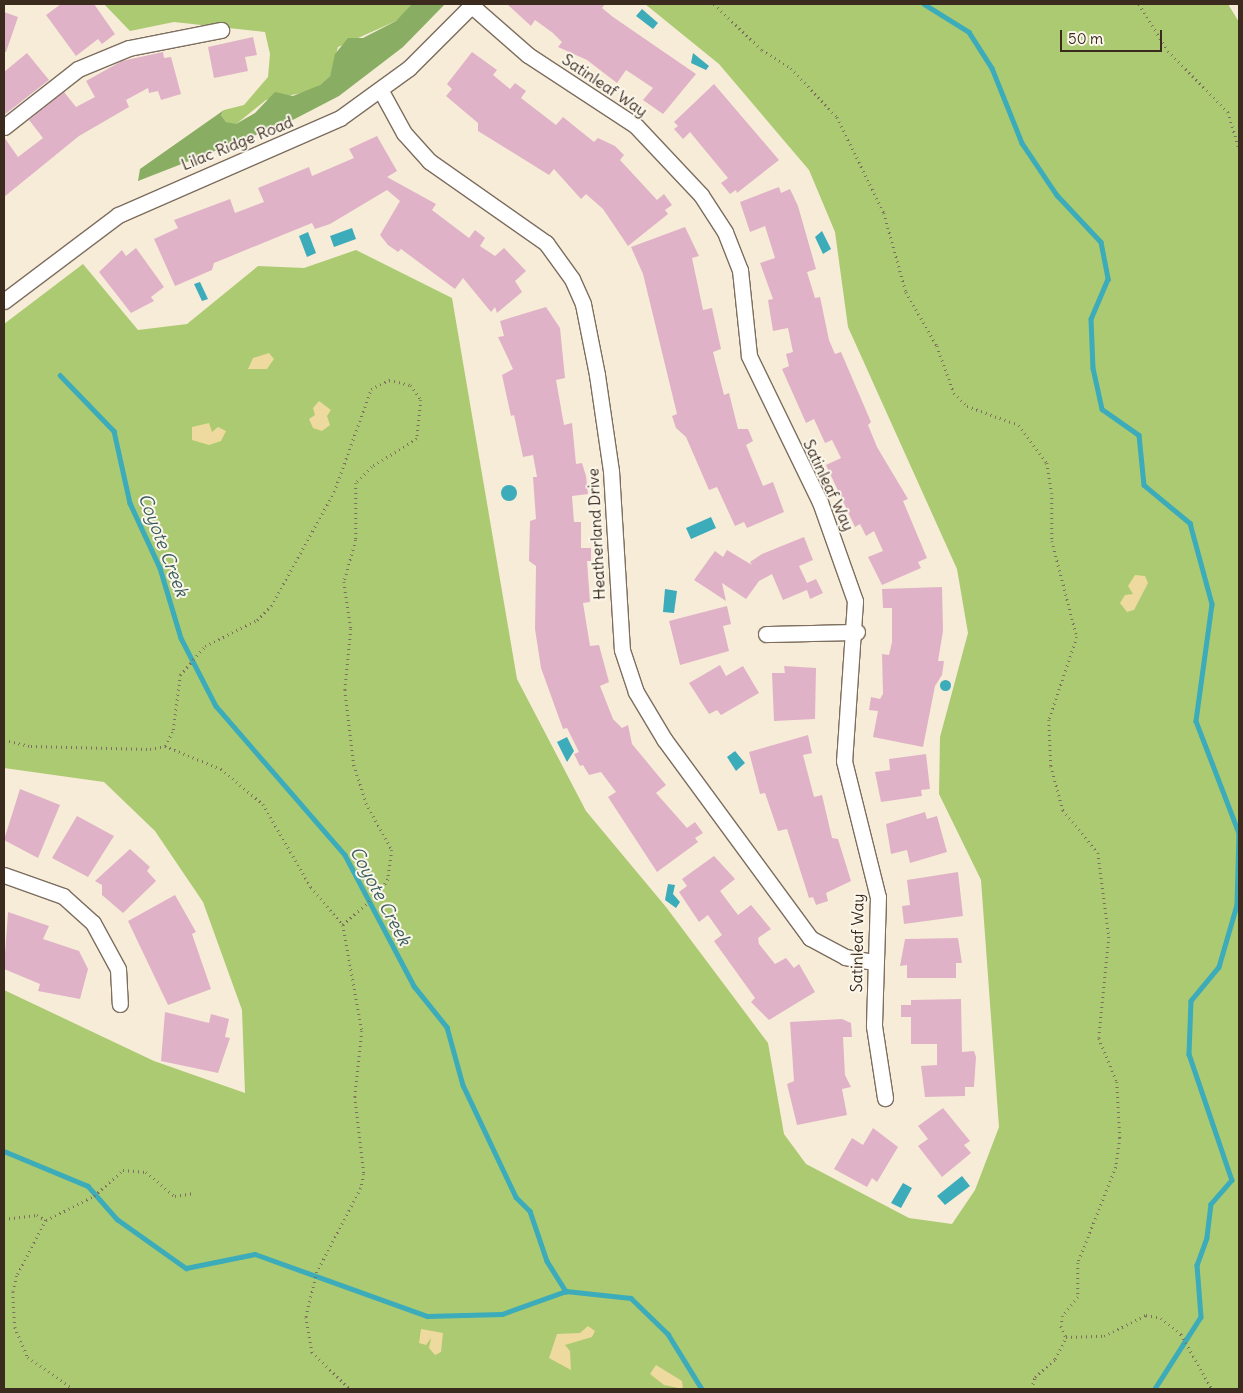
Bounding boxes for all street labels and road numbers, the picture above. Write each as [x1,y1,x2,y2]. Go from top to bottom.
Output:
street label: Satinleaf Way [559,49,651,121]
street label: Lilac Ridge Road [178,112,296,174]
street label: Satinleaf Way [799,436,859,534]
street label: Heatherland Drive [583,468,609,600]
street label: Satinleaf Way [847,893,867,993]

